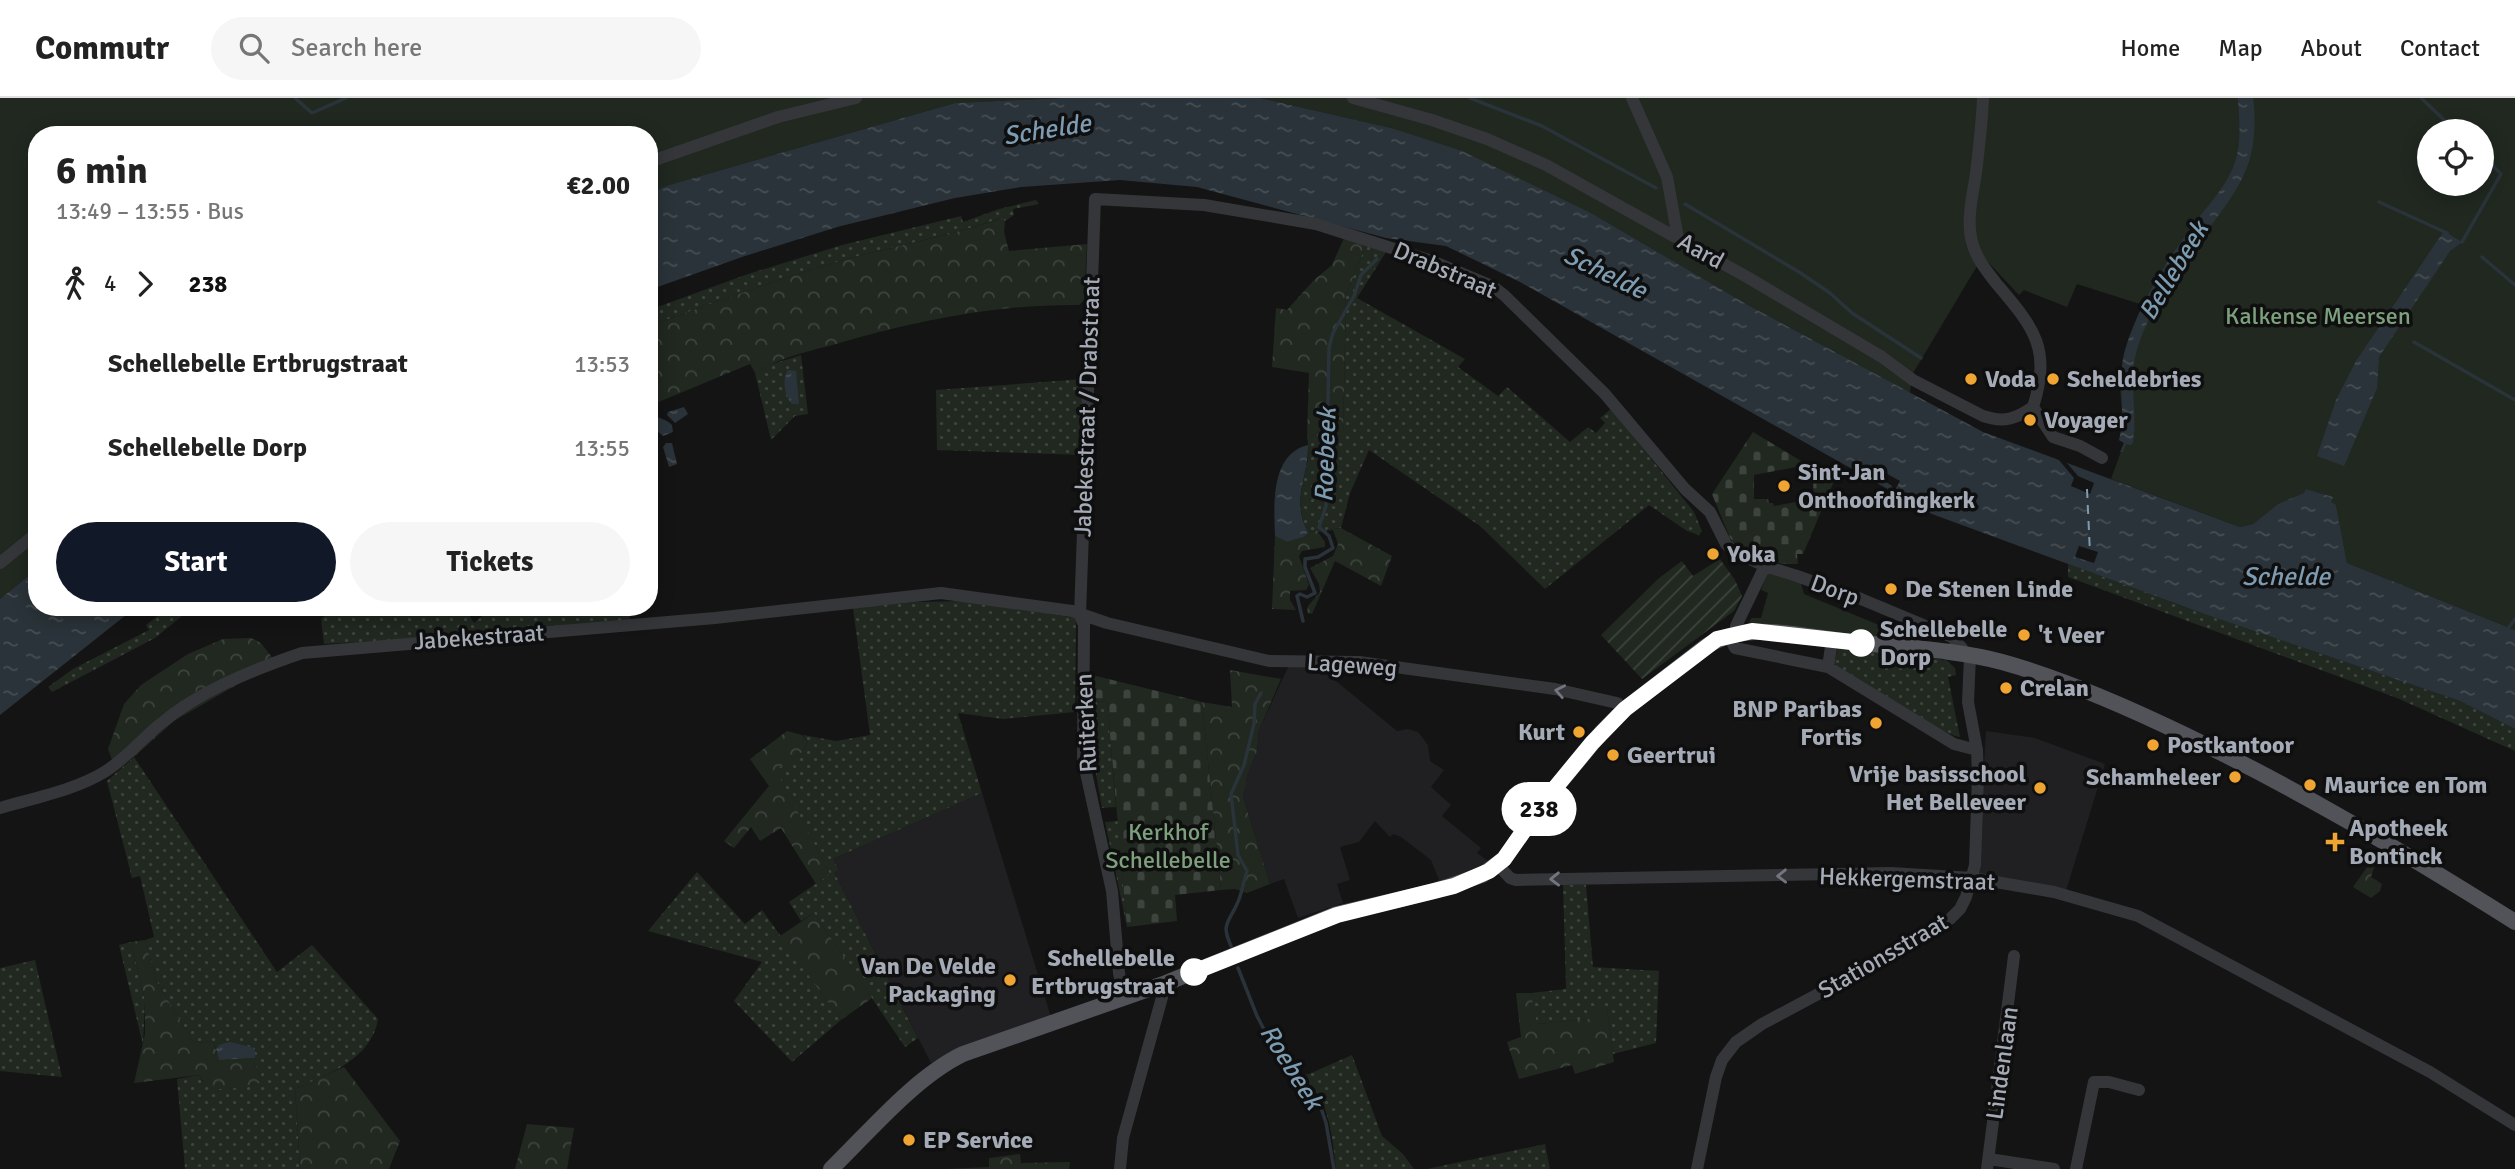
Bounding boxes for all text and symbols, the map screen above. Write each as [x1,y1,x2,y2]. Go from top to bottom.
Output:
search box [211,17,701,80]
text: Commutr [35,28,169,69]
icon: search [235,29,273,67]
text: Search here [291,32,422,64]
text: Home [2120,33,2180,63]
text: Map [2218,33,2263,63]
text: About [2301,33,2362,63]
text: Contact [2400,33,2480,63]
water label: Schelde [1001,107,1095,153]
map controls [2417,119,2494,196]
button: locate [2417,119,2494,196]
text: 6 min [56,147,148,194]
text: €2.00 [566,170,630,202]
text: 13:49 – 13:55 · Bus [56,197,244,226]
water label: Bellebeek [2132,214,2217,326]
street label: Aard [1673,226,1729,276]
street label: Drabstraat [1389,235,1501,305]
water label: Schelde [1558,239,1653,308]
icon: walk [56,265,94,303]
icon: forward [126,265,164,303]
text: 4 [104,269,116,298]
text: 238 [188,269,227,299]
street label: Jabekestraat / Drabstraat [1067,276,1107,538]
park label: Kalkense Meersen [2225,301,2411,331]
text: Schellebelle Ertbrugstraat [108,348,408,380]
text: 13:53 [574,350,630,379]
place label: Voda [1985,364,2036,394]
place label: Scheldebries [2067,364,2202,394]
marker: Voda [1963,371,1979,387]
marker: Scheldebries [2045,371,2061,387]
water label: Roebeek [1308,405,1344,503]
place label: Voyager [2044,405,2128,435]
marker: Voyager [2022,412,2038,428]
text: Schellebelle Dorp [108,432,307,464]
text: 13:55 [574,434,630,463]
place label: Sint-Jan Onthoofdingkerk [1798,457,1975,515]
marker: Sint-Jan Onthoofdingkerk [1776,478,1792,494]
button: Start [56,522,336,602]
button: Tickets [350,522,630,602]
place label: Yoka [1726,539,1776,569]
marker: Yoka [1705,546,1721,562]
water label: Schelde [2242,561,2332,593]
street label: Dorp [1807,567,1863,613]
place label: De Stenen Linde [1905,574,2073,604]
marker: De Stenen Linde [1883,581,1899,597]
place label: Schellebelle Dorp [1880,614,2007,672]
street label: Jabekestraat [413,617,545,657]
place label: 't Veer [2038,620,2105,650]
marker: 't Veer [2016,627,2032,643]
marker: Schellebelle Dorp [1848,630,1874,656]
street label: Lageweg [1306,647,1398,683]
street label: Ruiterken [1068,673,1104,773]
place label: Crelan [2020,673,2089,703]
marker: Crelan [1998,680,2014,696]
one-way arrow [1554,684,1566,699]
place label: BNP Paribas Fortis [1732,694,1862,752]
marker: BNP Paribas Fortis [1868,715,1884,731]
place label: Kurt [1518,717,1565,747]
marker: Kurt [1571,724,1587,740]
place label: Postkantoor [2167,730,2295,760]
marker: Postkantoor [2145,737,2161,753]
place label: Geertrui [1627,740,1716,770]
marker: Geertrui [1605,747,1621,763]
place label: Vrije basisschool Het Belleveer [1849,759,2026,817]
place label: Schamheleer [2086,762,2221,792]
marker: Schamheleer [2227,769,2243,785]
place label: Maurice en Tom [2324,770,2487,800]
marker: Maurice en Tom [2302,777,2318,793]
marker: Vrije basisschool Het Belleveer [2032,780,2048,796]
line badge: 238 [1499,786,1579,832]
text: 238 [1520,794,1558,824]
place label: Apotheek Bontinck [2349,813,2449,871]
park label: Kerkhof Schellebelle [1105,817,1231,875]
marker: Apotheek Bontinck [2327,834,2343,850]
street label: Hekkergemstraat [1818,861,1996,897]
one-way arrow [1776,868,1787,883]
one-way arrow [1549,871,1559,887]
street label: Stationsstraat [1813,907,1953,1005]
place label: Schellebelle Ertbrugstraat [1031,943,1175,1001]
place label: Van De Velde Packaging [861,951,996,1009]
marker: Schellebelle Ertbrugstraat [1181,959,1207,985]
marker: Van De Velde Packaging [1002,972,1018,988]
street label: Lindenlaan [1979,1004,2025,1122]
water label: Roebeek [1252,1018,1331,1117]
place label: EP Service [923,1125,1033,1155]
marker: EP Service [901,1132,917,1148]

